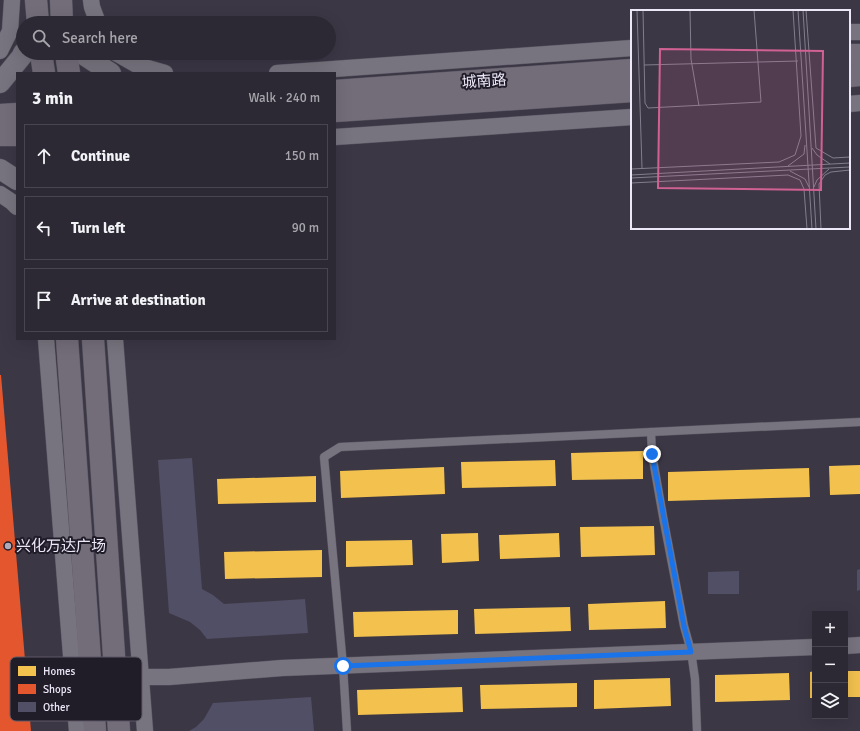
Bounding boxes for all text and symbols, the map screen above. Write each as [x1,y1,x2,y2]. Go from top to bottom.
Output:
inset map [631,10,850,229]
search box [16,16,336,60]
icon: search [30,27,52,49]
text: Search here [62,29,138,47]
street label: 城南路 [461,70,507,92]
text: 3 min [32,88,73,109]
text: Walk · 240 m [249,90,320,106]
icon: ahead [33,145,55,167]
text: Continue [71,147,130,165]
text: 150 m [285,148,319,164]
icon: left [33,217,55,239]
text: Turn left [71,219,125,237]
text: 90 m [292,220,319,236]
icon: arrive [33,289,55,311]
text: Arrive at destination [71,291,206,309]
route end [643,445,661,463]
place label: 兴化万达广场 [16,537,106,555]
marker: 兴化万达广场 [3,541,13,551]
map controls [812,611,848,719]
button: + [812,611,848,647]
button: − [812,647,848,683]
legend [10,657,142,721]
route start [334,657,352,675]
text: Homes [43,665,75,678]
text: Shops [43,683,72,696]
button: layers [812,683,848,719]
text: Other [43,701,70,714]

